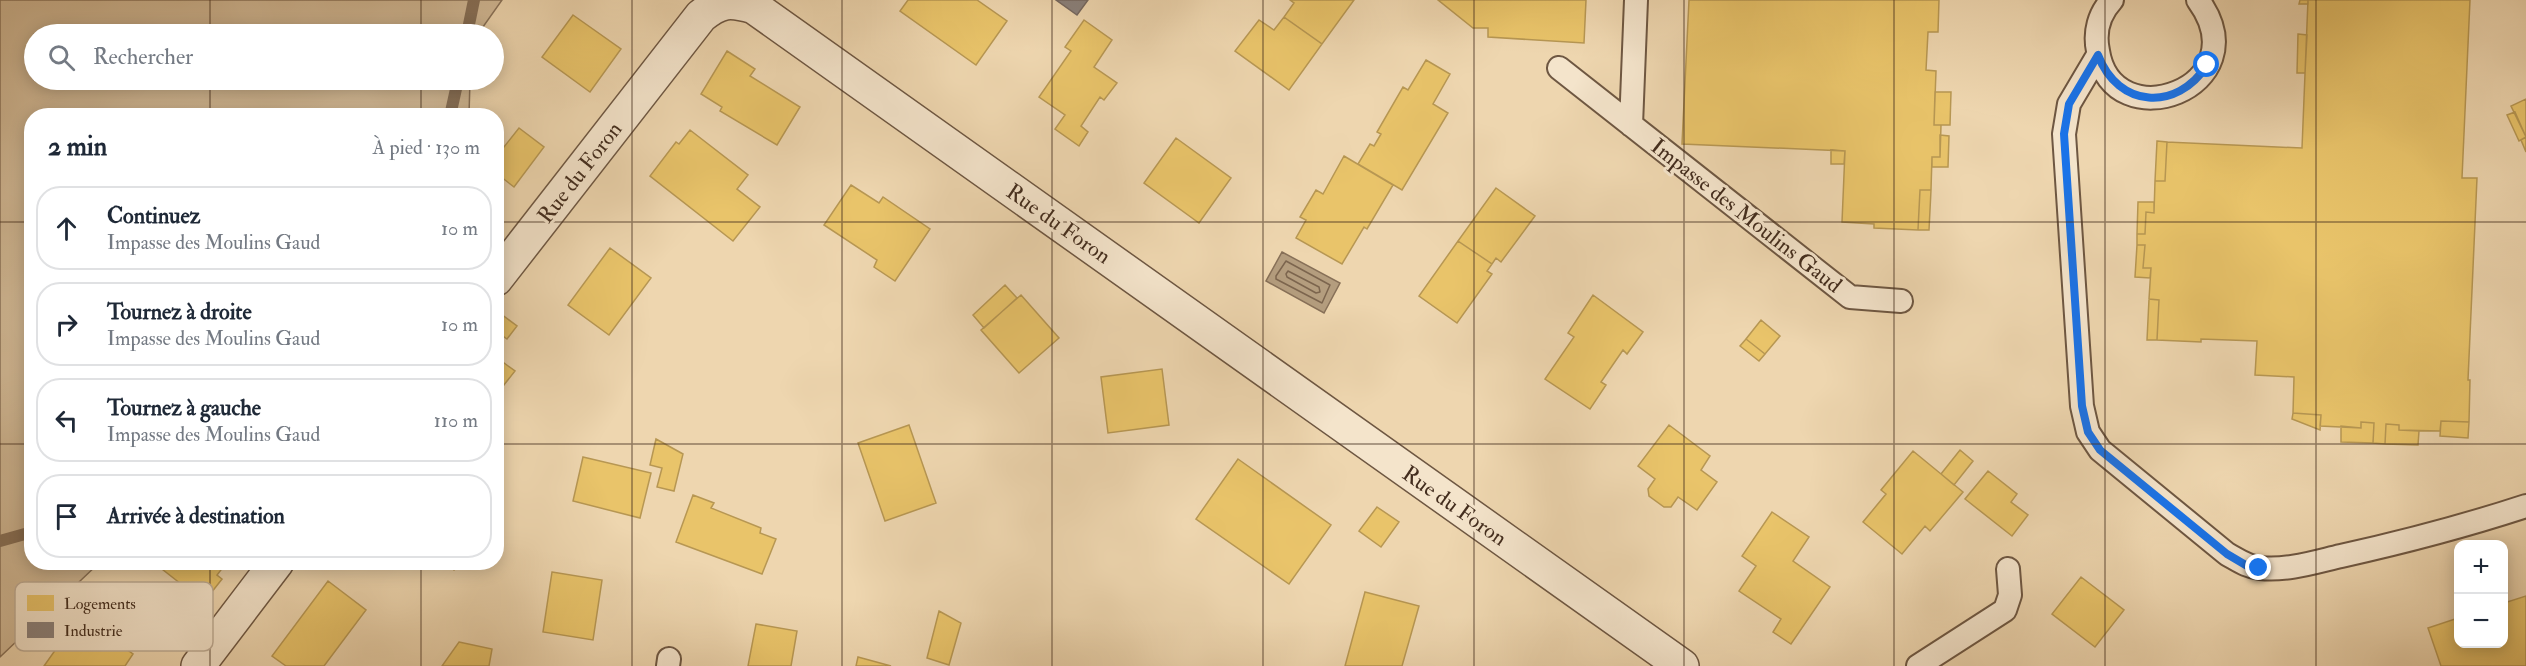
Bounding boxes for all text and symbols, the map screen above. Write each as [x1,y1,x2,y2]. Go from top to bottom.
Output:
search box [24,24,504,90]
icon: search [45,41,78,74]
text: Rechercher [93,43,193,71]
route start [2193,51,2219,77]
street label: Rue du Foron [531,116,628,229]
text: 2 min [48,131,107,163]
street label: Impasse des Moulins Gaud [1645,132,1848,300]
text: À pied · 130 m [372,135,480,160]
street label: Rue du Foron [1001,178,1116,270]
text: Continuez [107,202,200,230]
icon: ahead [50,212,83,245]
text: 10 m [441,216,478,241]
text: Impasse des Moulins Gaud [107,230,320,255]
text: Tournez à droite [107,298,252,326]
icon: right [50,308,83,341]
text: 10 m [441,312,478,337]
text: Impasse des Moulins Gaud [107,326,320,351]
text: Tournez à gauche [107,394,261,422]
icon: left [50,404,83,437]
text: 110 m [434,408,478,433]
text: Impasse des Moulins Gaud [107,422,320,447]
street label: Rue du Foron [1397,460,1512,552]
icon: arrive [50,500,83,533]
text: Arrivée à destination [107,502,285,530]
map controls [2454,540,2508,648]
button: + [2454,540,2508,594]
route end [2245,554,2271,580]
legend [15,582,213,651]
text: Logements [64,594,136,614]
button: − [2454,594,2508,648]
text: Industrie [64,621,123,641]

